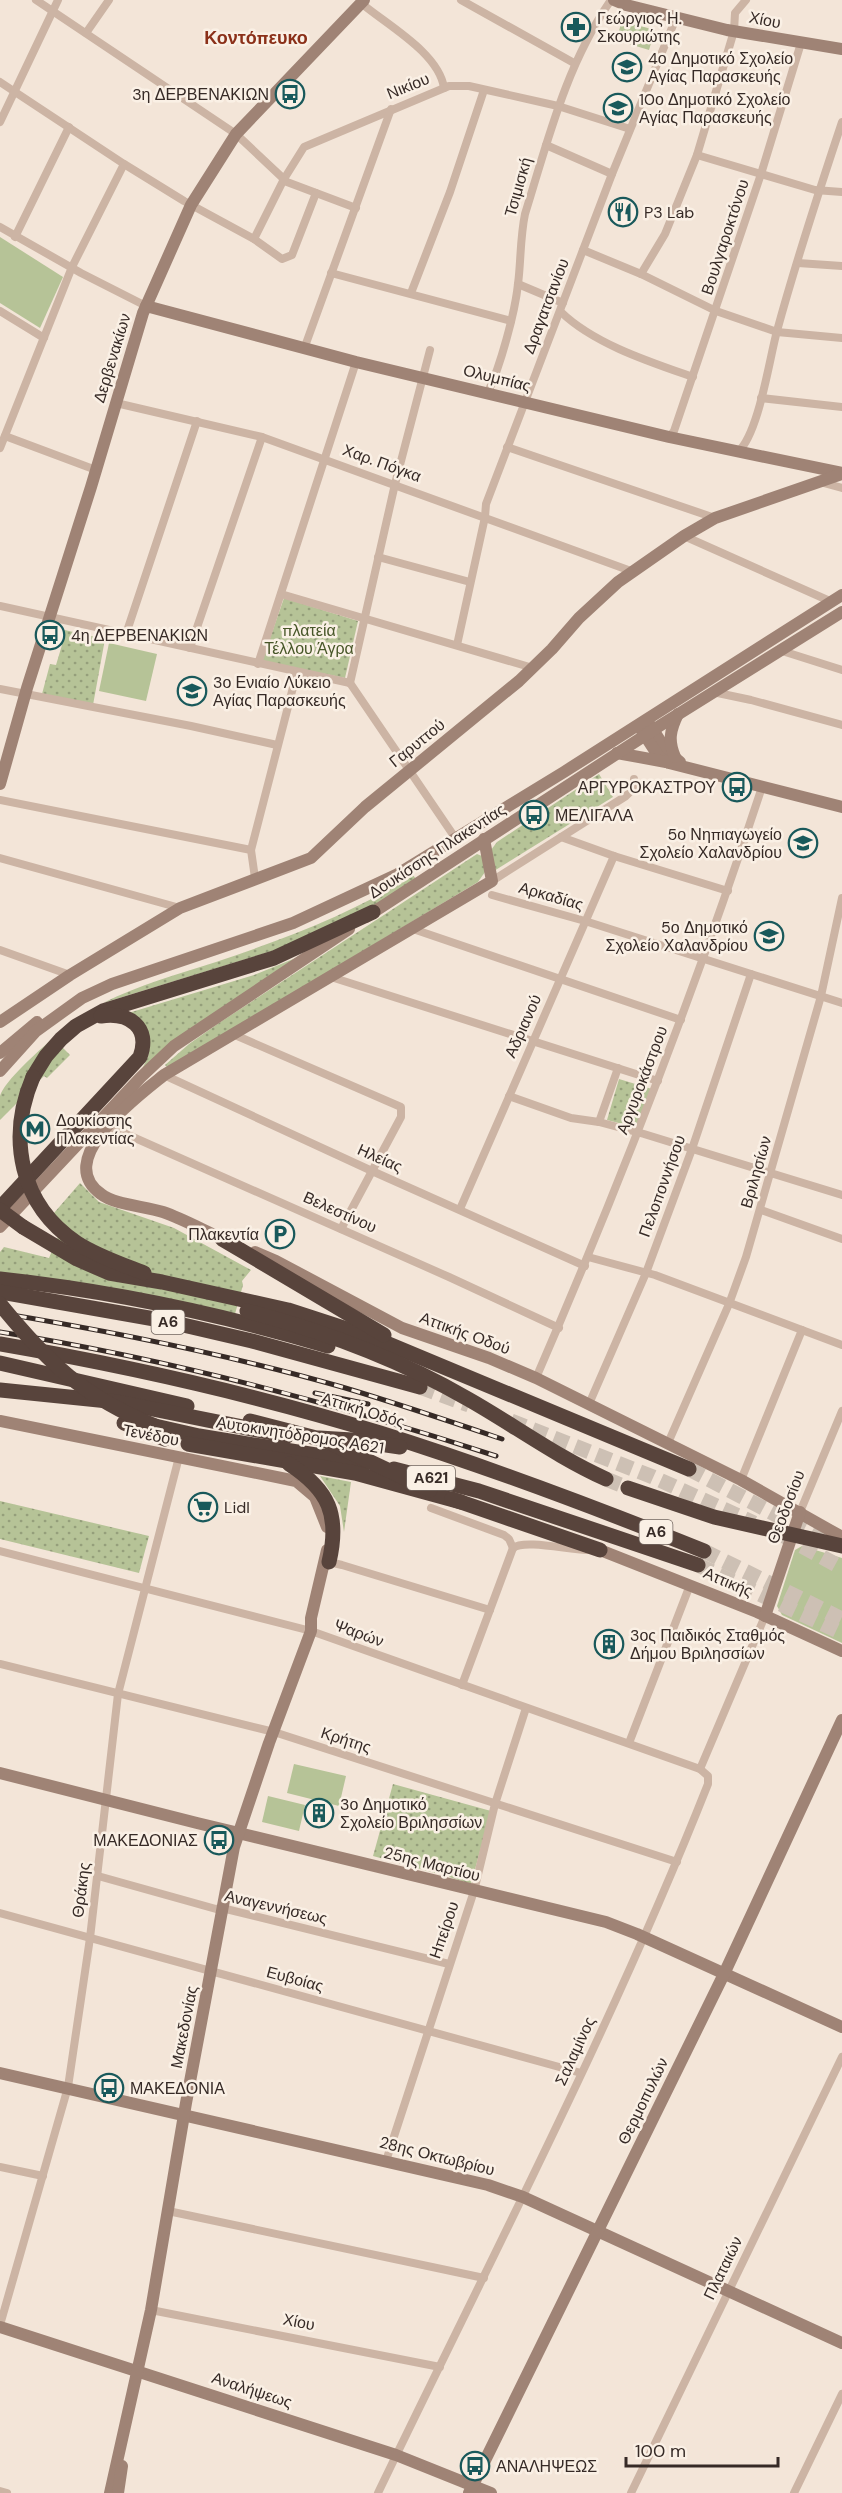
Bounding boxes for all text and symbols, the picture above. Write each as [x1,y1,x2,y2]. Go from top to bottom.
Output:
street label: Χίου [747,7,783,33]
place label: Γεώργιος Η. Σκουριώτης [597,8,682,47]
pharmacy icon: Γεώργιος Η. Σκουριώτης [560,11,592,43]
district label: Κοντόπευκο [204,26,308,50]
place label: 4ο Δημοτικό Σχολείο Αγίας Παρασκευής [648,48,793,87]
school or university icon: 4ο Δημοτικό Σχολείο Αγίας Παρασκευής [611,51,643,83]
street label: Νικίου [384,68,432,104]
bus stop icon: 3η ΔΕΡΒΕΝΑΚΙΩΝ [274,78,306,110]
place label: 3η ΔΕΡΒΕΝΑΚΙΩΝ [132,84,269,105]
place label: 10ο Δημοτικό Σχολείο Αγίας Παρασκευής [639,89,791,128]
school or university icon: 10ο Δημοτικό Σχολείο Αγίας Παρασκευής [602,92,634,124]
street label: Τσιμισκή [499,155,537,219]
street label: Βουλγαροκτόνου [696,176,754,298]
restaurant icon: P3 Lab [607,196,639,228]
place label: P3 Lab [644,202,694,223]
street label: Δραγατσανίου [518,255,574,357]
street label: Δερβενακίων [88,311,136,405]
street label: Ολυμπίας [461,359,533,397]
street label: Χαρ. Πόγκα [340,439,424,487]
bus stop icon: 4η ΔΕΡΒΕΝΑΚΙΩΝ [34,619,66,651]
park label: πλατεία Τέλλου Άγρα [264,620,354,659]
place label: 4η ΔΕΡΒΕΝΑΚΙΩΝ [71,625,208,646]
place label: 3ο Ενιαίο Λύκειο Αγίας Παρασκευής [213,672,346,711]
school or university icon: 3ο Ενιαίο Λύκειο Αγίας Παρασκευής [176,675,208,707]
street label: Γαρυττού [385,714,449,772]
bus stop icon: ΑΡΓΥΡΟΚΑΣΤΡΟΥ [721,771,753,803]
place label: ΑΡΓΥΡΟΚΑΣΤΡΟΥ [578,777,716,798]
street label: Δουκίσσης Πλακεντίας [365,799,510,903]
bus stop icon: ΜΕΛΙΓΑΛΑ [518,799,550,831]
place label: ΜΕΛΙΓΑΛΑ [555,805,634,826]
place label: 5ο Νηπιαγωγείο Σχολείο Χαλανδρίου [640,824,782,863]
school or university icon: 5ο Νηπιαγωγείο Σχολείο Χαλανδρίου [787,827,819,859]
street label: Αρκαδίας [516,877,586,915]
place label: 5ο Δημοτικό Σχολείο Χαλανδρίου [606,917,748,956]
school or university icon: 5ο Δημοτικό Σχολείο Χαλανδρίου [753,920,785,952]
street label: Αδριανού [500,991,546,1061]
street label: Αργυροκάστρου [612,1023,672,1137]
place label: Δουκίσσης Πλακεντίας [56,1110,135,1149]
metro station icon: Δουκίσσης Πλακεντίας [19,1113,51,1145]
street label: Πελοποννήσου [634,1132,690,1240]
street label: Βριλησίων [736,1133,776,1211]
street label: Ηλείας [354,1139,406,1177]
street label: Βελεστίνου [300,1186,380,1238]
parking icon: Πλακεντία [264,1218,296,1250]
place label: Πλακεντία [188,1224,259,1245]
street label: Αττικής Οδού [417,1307,513,1359]
road number: Α6 [152,1310,184,1334]
street label: Αττική Οδός [319,1387,407,1433]
street label: Αυτοκινητόδρομος Α621 [215,1411,385,1459]
street label: Τενέδου [121,1419,181,1451]
road number: Α621 [407,1466,455,1490]
street label: Θεοδοσίου [762,1467,810,1547]
supermarket icon: Lidl [187,1491,219,1523]
place label: Lidl [224,1497,250,1518]
road number: Α6 [640,1520,672,1544]
street label: Αττικής [700,1562,756,1602]
street label: Ψαρών [331,1614,387,1652]
place label: 3ος Παιδικός Σταθμός Δήμου Βριλησσίων [630,1625,785,1664]
building icon: 3ος Παιδικός Σταθμός Δήμου Βριλησσίων [593,1628,625,1660]
street label: Κρήτης [318,1722,374,1758]
place label: 3ο Δημοτικό Σχολείο Βριλησσίων [340,1794,482,1833]
building icon: 3ο Δημοτικό Σχολείο Βριλησσίων [303,1797,335,1829]
bus stop icon: ΜΑΚΕΔΟΝΙΑΣ [203,1824,235,1856]
place label: ΜΑΚΕΔΟΝΙΑΣ [93,1830,198,1851]
street label: 25ης Μαρτίου [382,1842,482,1886]
street label: Θράκης [67,1861,95,1919]
street label: Αναγεννήσεως [223,1885,330,1929]
street label: Ηπείρου [424,1899,464,1961]
street label: Ευβοίας [264,1961,326,1997]
street label: Μακεδονίας [166,1983,202,2070]
street label: Σαλαμίνος [550,2013,600,2089]
street label: Θερμοπυλών [613,2054,673,2148]
bus stop icon: ΜΑΚΕΔΟΝΙΑ [93,2072,125,2104]
place label: ΜΑΚΕΔΟΝΙΑ [130,2078,225,2099]
street label: 28ης Οκτωβρίου [377,2132,497,2180]
street label: Πλαταιών [699,2233,747,2303]
street label: Χίου [281,2309,317,2335]
street label: Αναλήψεως [209,2367,295,2413]
scale bar [626,2430,778,2468]
text: 100 m [635,2439,686,2463]
bus stop icon: ΑΝΑΛΗΨΕΩΣ [459,2450,491,2482]
place label: ΑΝΑΛΗΨΕΩΣ [496,2456,597,2477]

